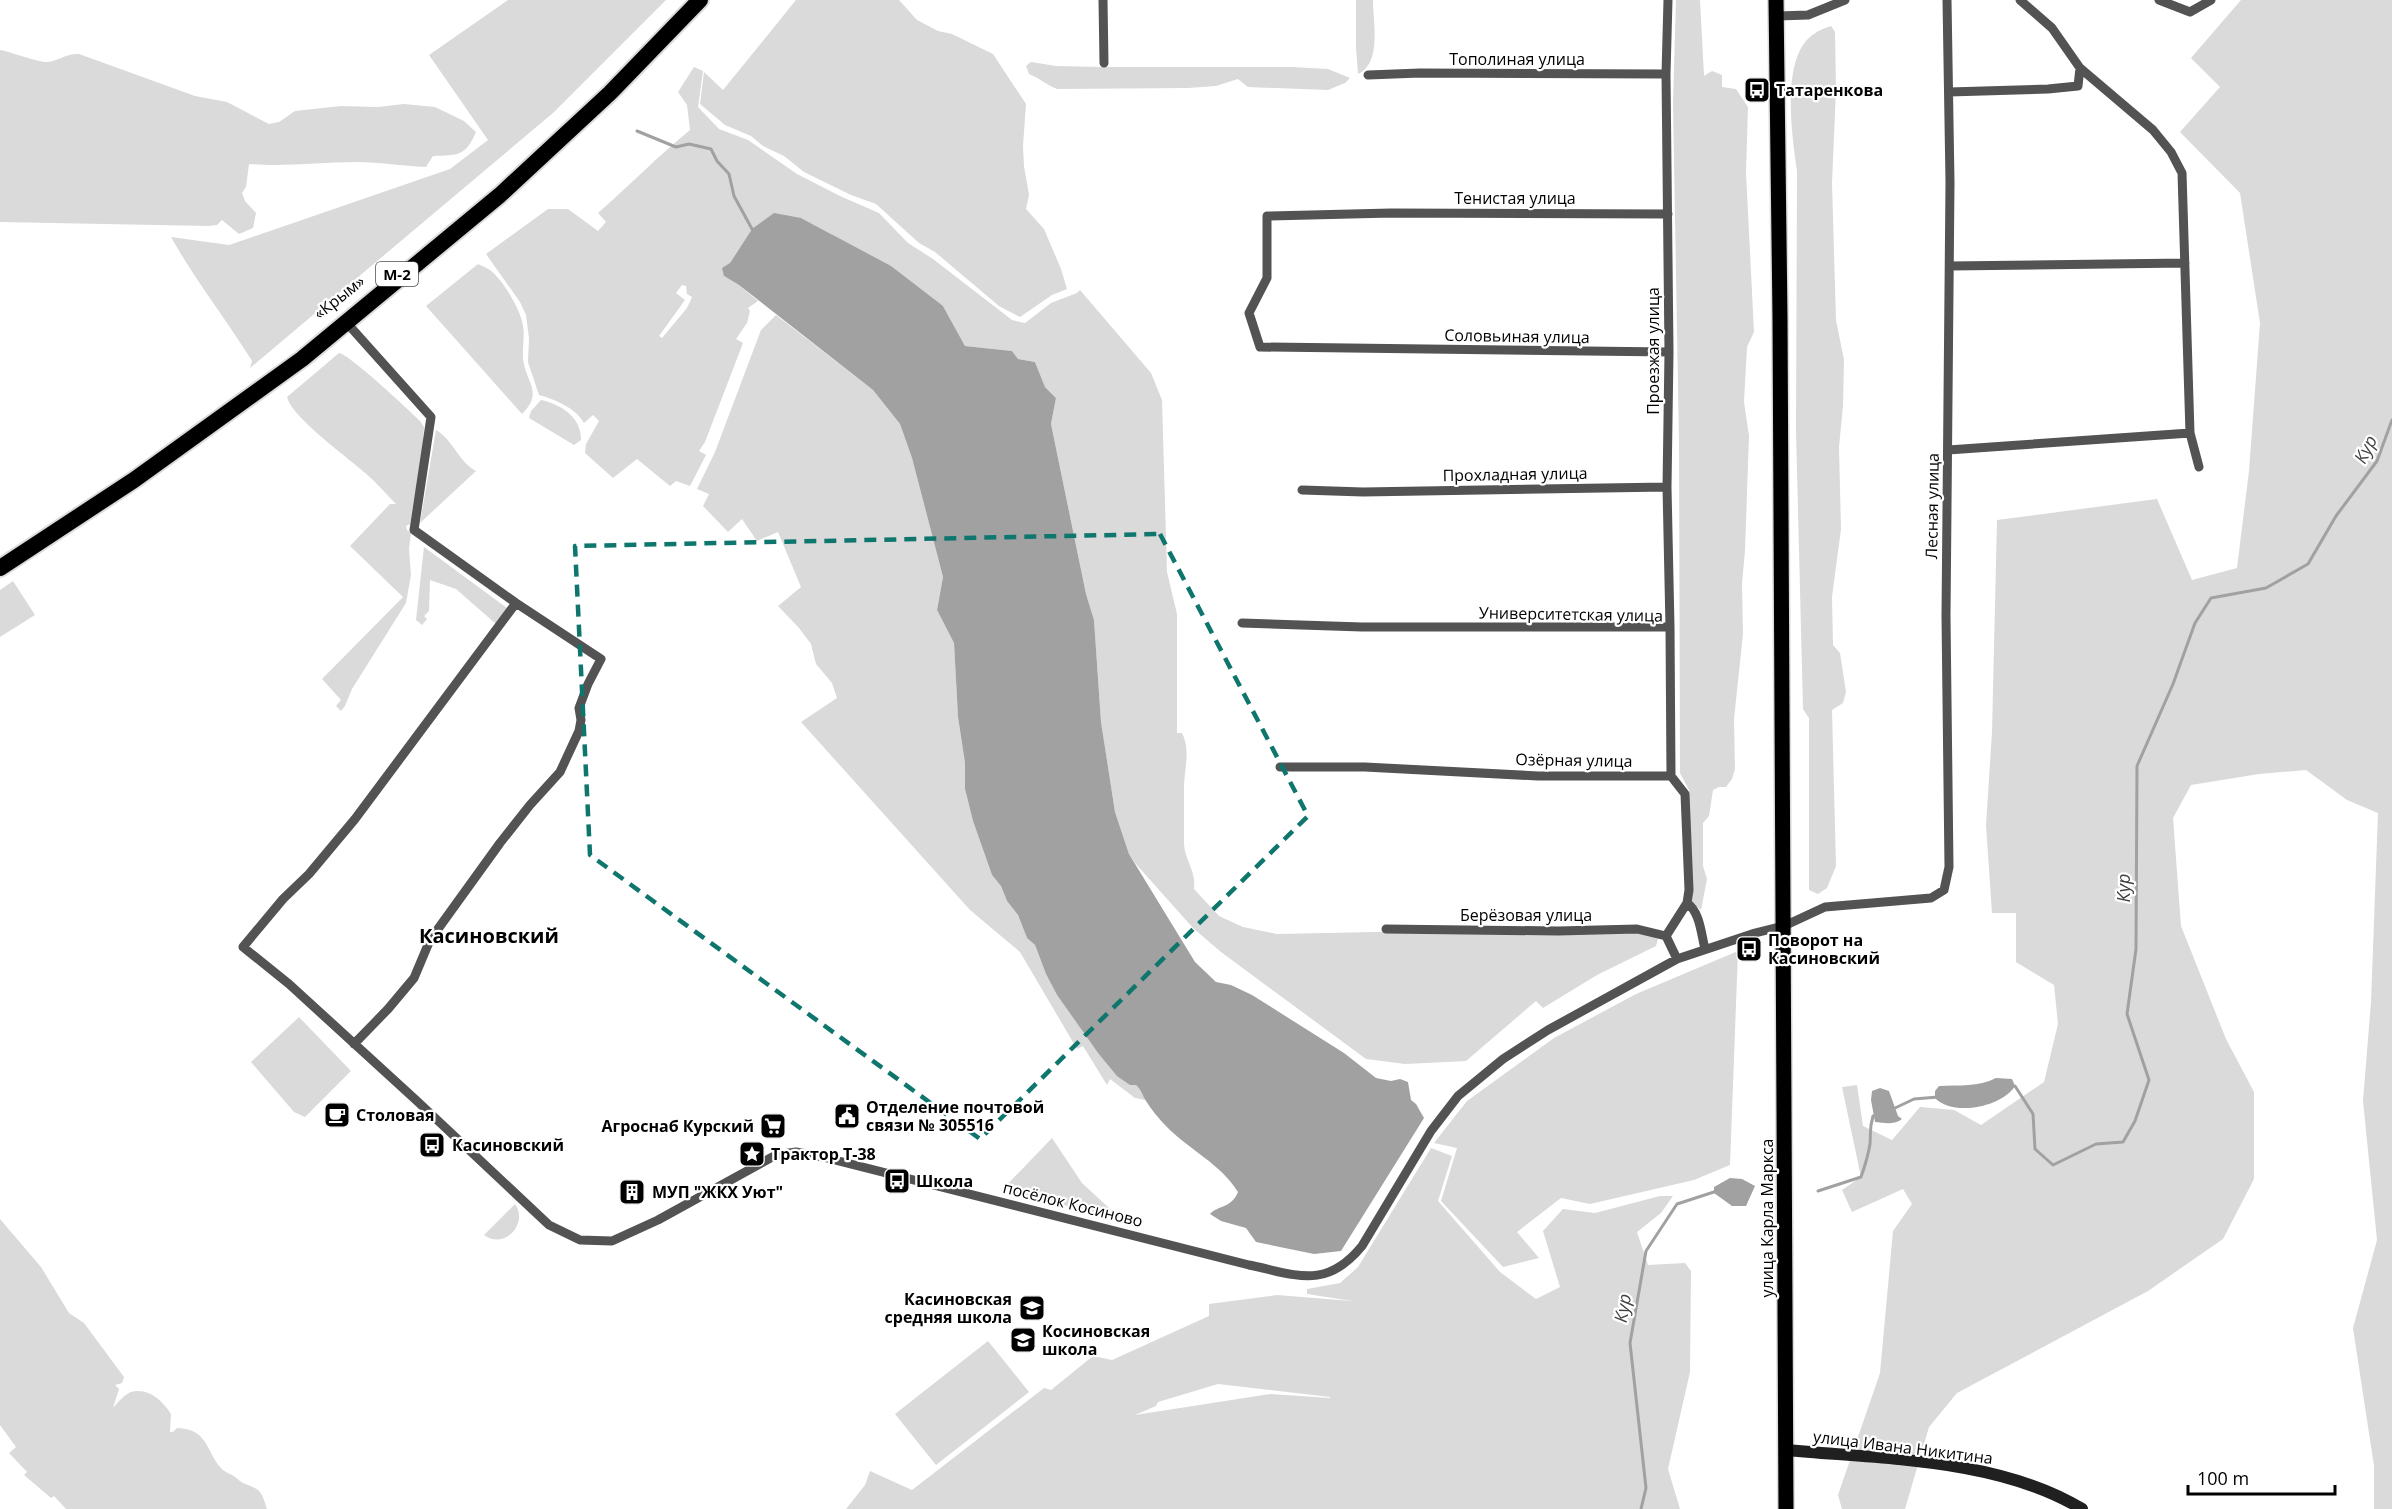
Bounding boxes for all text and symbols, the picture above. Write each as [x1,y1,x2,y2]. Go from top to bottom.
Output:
street label: Тополиная улица [1449,48,1585,70]
bus stop icon: Татаренкова [1742,75,1772,105]
place label: Татаренкова [1776,79,1883,101]
street label: Тенистая улица [1454,187,1576,209]
road number: М-2 [376,262,418,286]
street label: «Крым» [309,270,369,324]
street label: Проезжая улица [1642,287,1664,415]
street label: Соловьиная улица [1444,324,1590,348]
water label: Кур [2348,431,2382,467]
street label: Лесная улица [1920,453,1944,559]
street label: Прохладная улица [1442,462,1588,486]
street label: Университетская улица [1479,601,1663,627]
street label: Озёрная улица [1515,748,1633,772]
water label: Кур [2111,874,2135,902]
street label: Берёзовая улица [1460,904,1592,926]
district label: Касиновский [419,922,559,949]
place label: Поворот на Касиновский [1768,929,1880,969]
bus stop icon: Поворот на Касиновский [1734,934,1764,964]
place label: Отделение почтовой связи № 305516 [866,1096,1044,1136]
cafe icon: Столовая [322,1100,352,1130]
public building icon: Отделение почтовой связи № 305516 [832,1101,862,1131]
place label: Столовая [356,1104,434,1126]
supermarket icon: Агроснаб Курский [758,1111,788,1141]
place label: Агроснаб Курский [602,1115,754,1137]
bus stop icon: Касиновский [417,1130,447,1160]
place label: Касиновский [452,1134,564,1156]
place icon: Трактор Т-38 [737,1139,767,1169]
street label: улица Карла Маркса [1756,1139,1778,1297]
place label: Трактор Т-38 [771,1143,876,1165]
bus stop icon: Школа [882,1166,912,1196]
place label: Школа [916,1170,973,1192]
street label: посёлок Косиново [1001,1176,1145,1232]
building icon: МУП "ЖКХ Уют" [617,1177,647,1207]
place label: МУП "ЖКХ Уют" [652,1181,783,1203]
place label: Касиновская средняя школа [885,1288,1012,1328]
water label: Кур [1608,1292,1636,1324]
school or university icon: Касиновская средняя школа [1017,1293,1047,1323]
place label: Косиновская школа [1042,1320,1150,1360]
school or university icon: Косиновская школа [1008,1325,1038,1355]
street label: улица Ивана Никитина [1812,1425,1994,1469]
scale bar [2188,1458,2335,1496]
text: 100 m [2197,1466,2249,1490]

